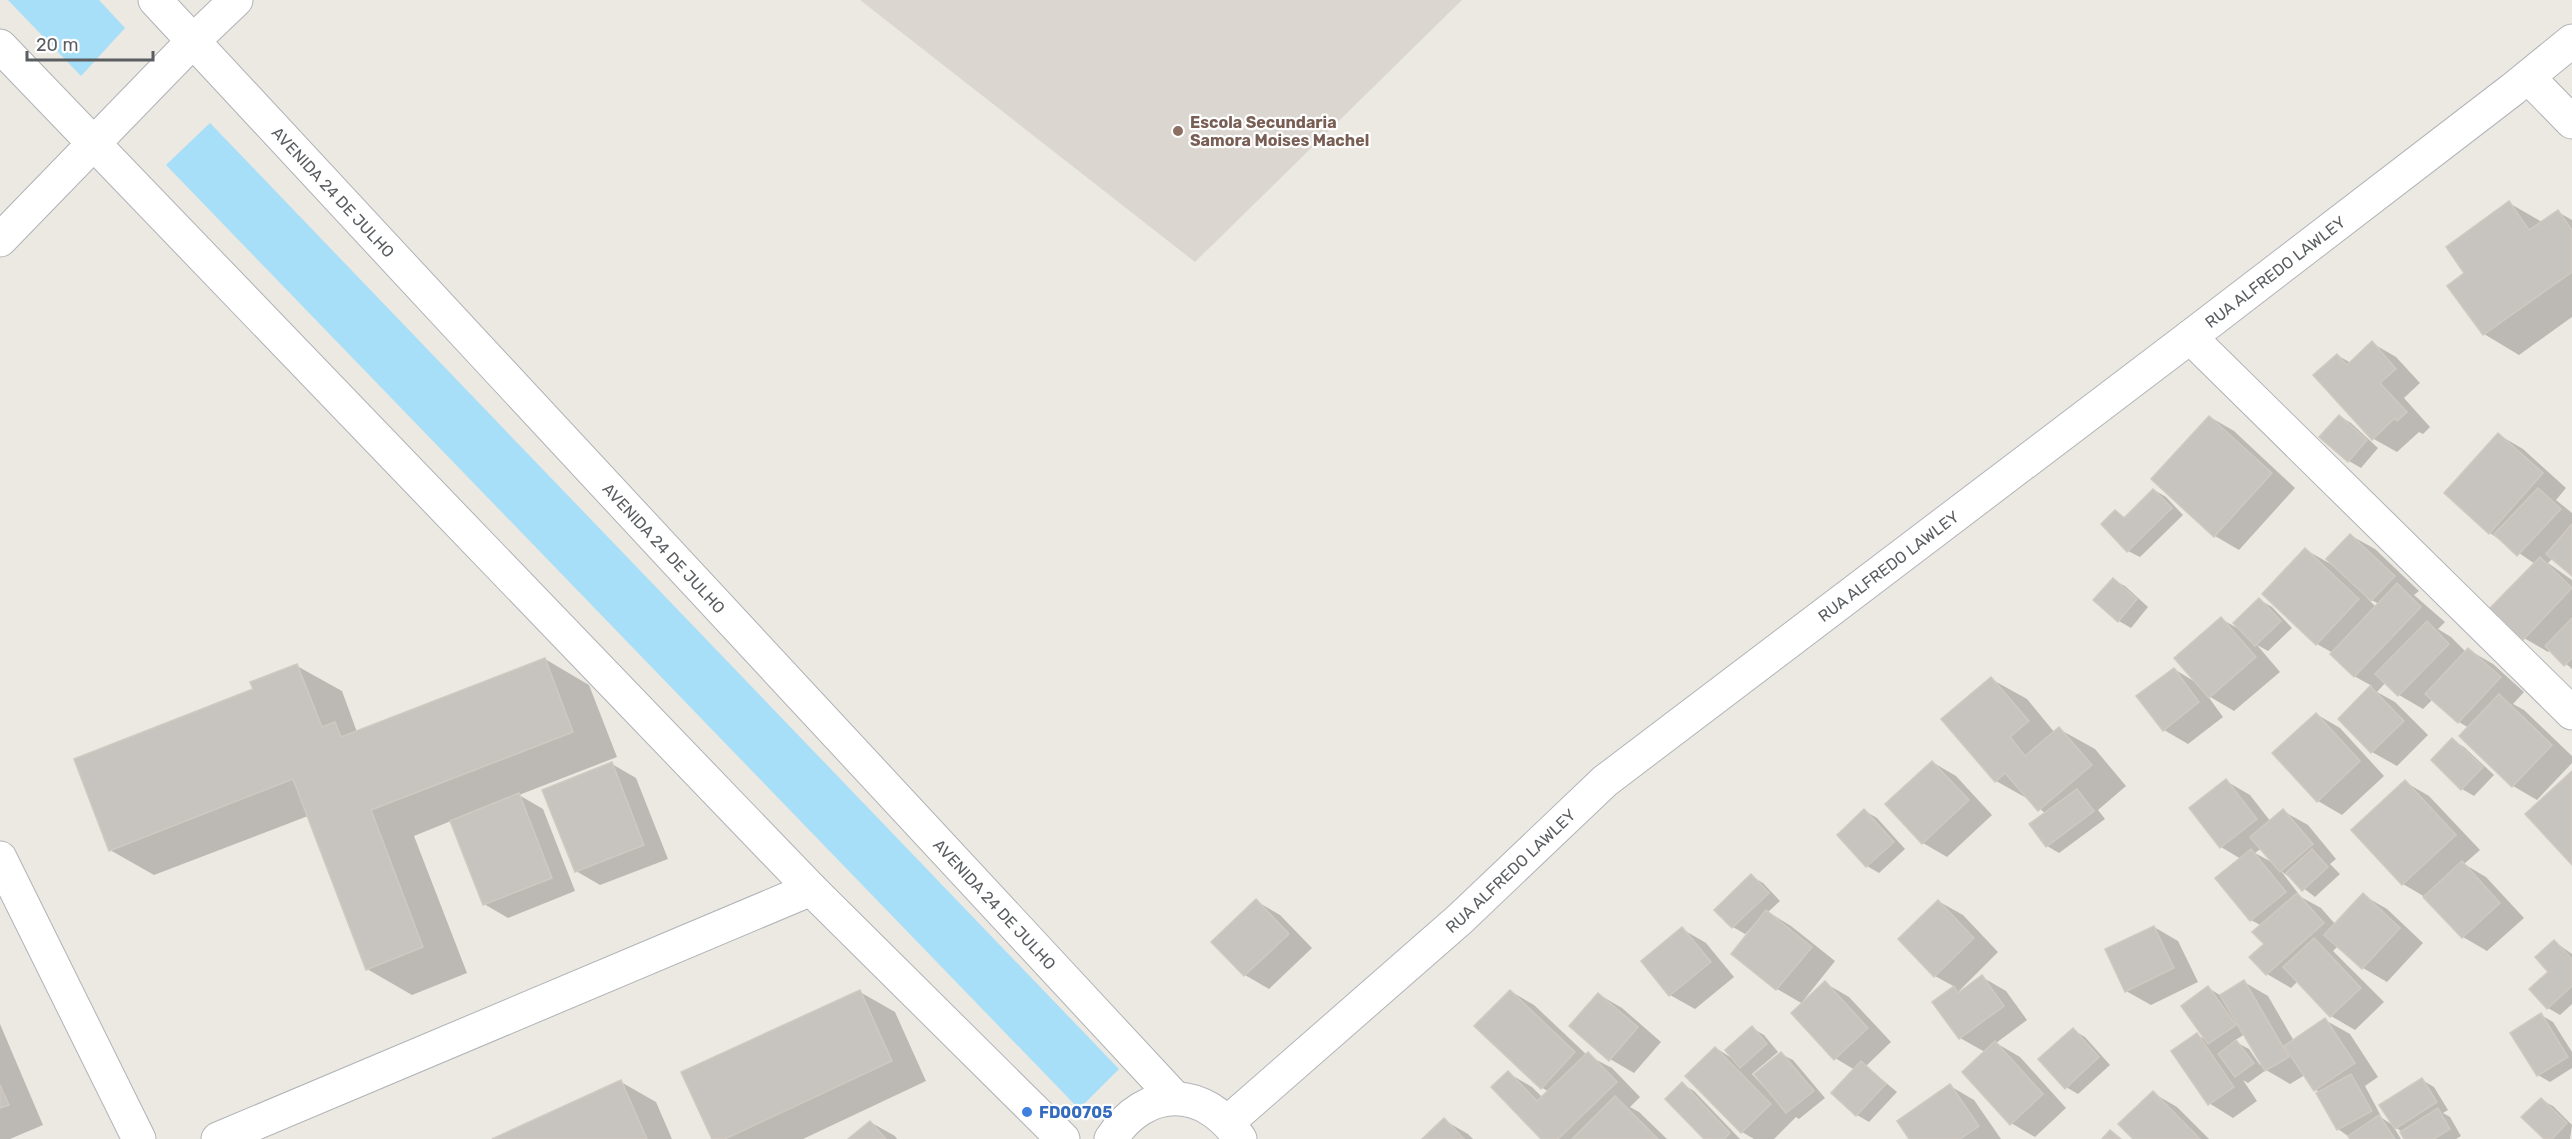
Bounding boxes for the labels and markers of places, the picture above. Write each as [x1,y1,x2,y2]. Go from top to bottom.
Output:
place label: Escola Secundaria Samora Moises Machel [1190,113,1369,150]
marker: Escola Secundaria Samora Moises Machel [1171,124,1185,138]
place label: FD00705 [1039,1103,1113,1122]
marker: FD00705 [1020,1105,1034,1119]

